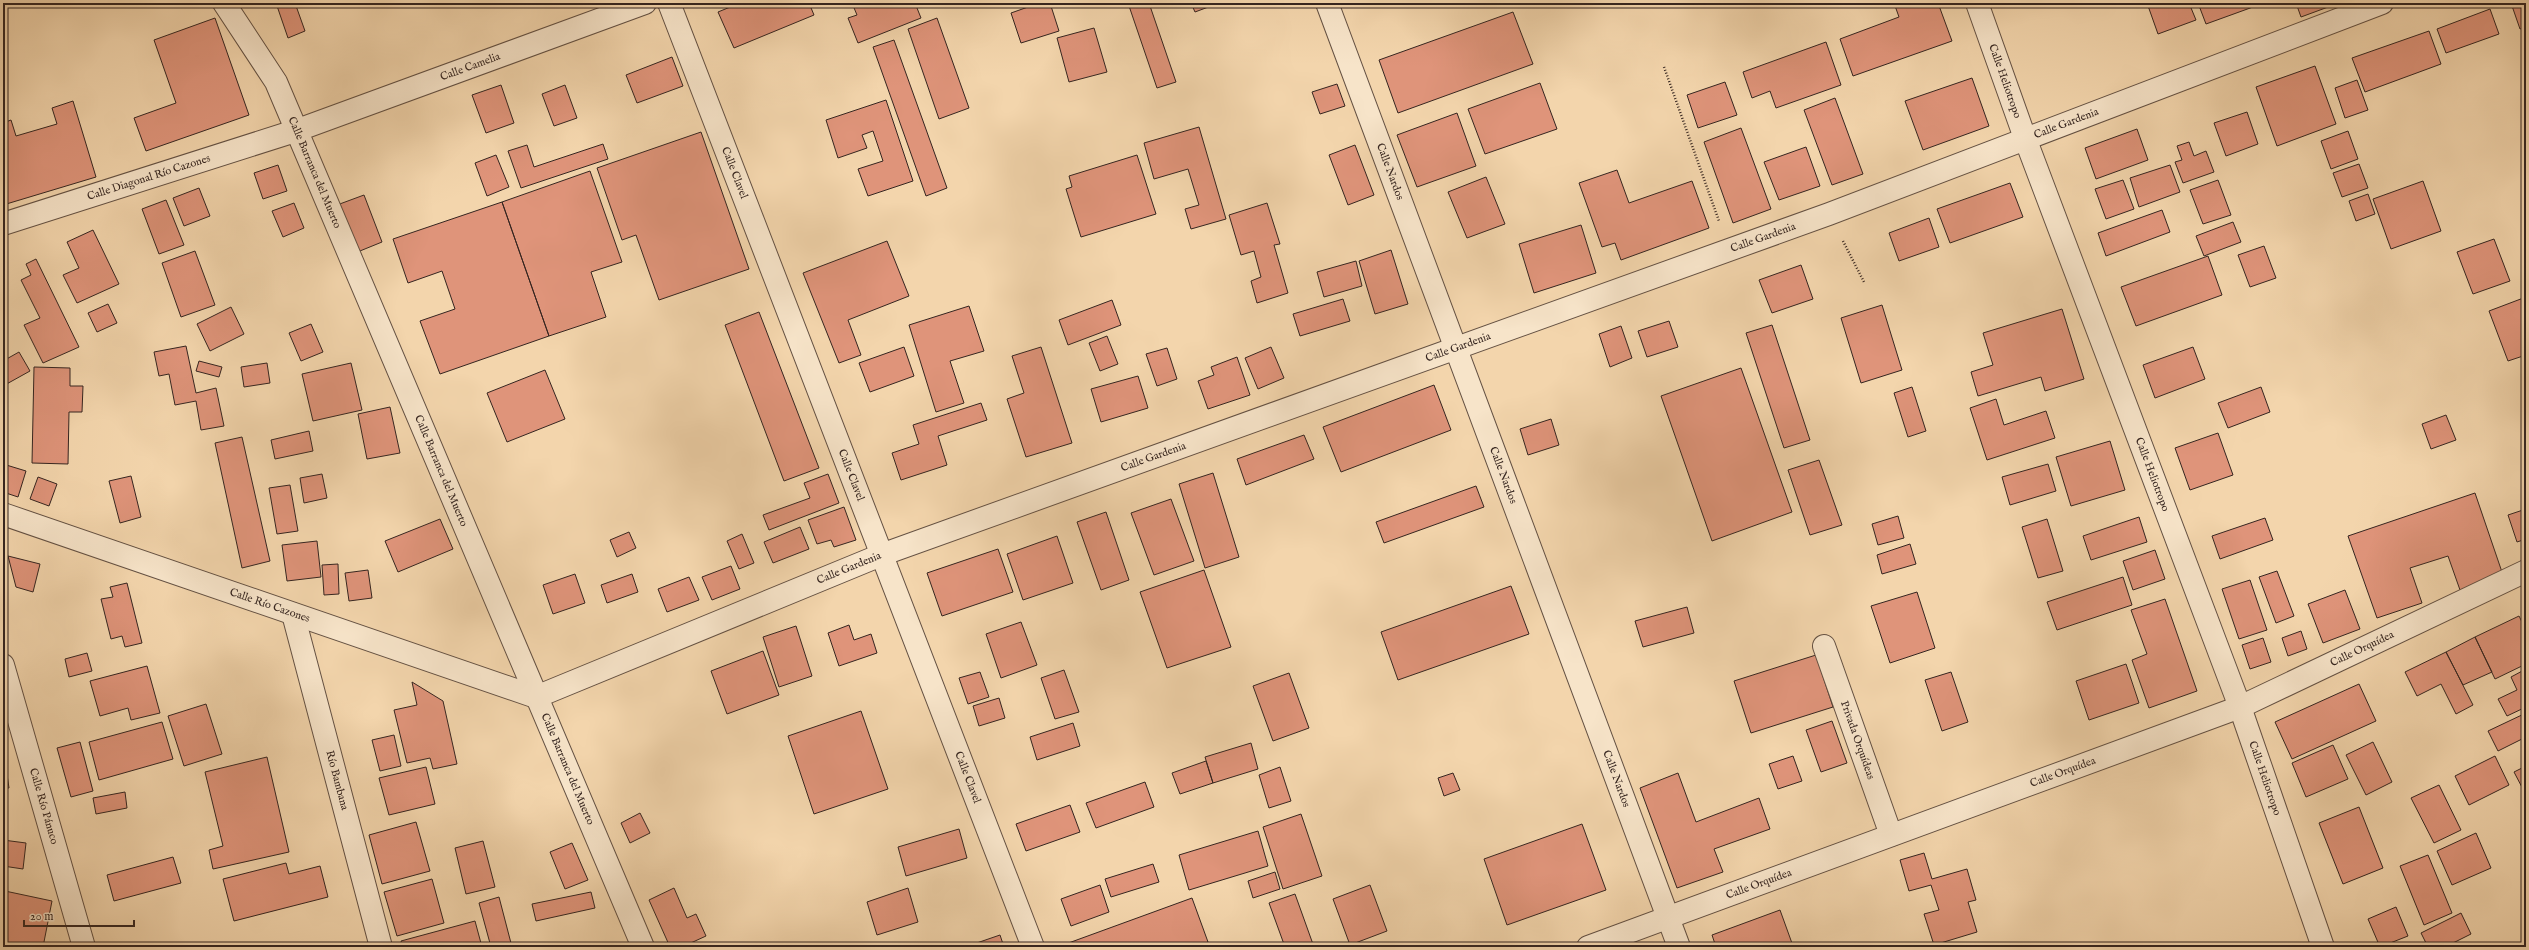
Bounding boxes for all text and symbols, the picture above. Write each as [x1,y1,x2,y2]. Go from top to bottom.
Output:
street label: Calle Heliotropo [1985,42,2024,120]
street label: Calle Camelia [438,49,502,84]
street label: Calle Gardenia [2032,105,2101,142]
street label: Calle Barranca del Muerto [285,115,344,231]
street label: Calle Nardos [1373,141,1407,202]
street label: Calle Clavel [718,145,751,201]
street label: Calle Diagonal Río Cazones [85,151,212,204]
street label: Calle Gardenia [1729,220,1798,256]
street label: Calle Gardenia [1424,329,1493,366]
street label: Calle Barranca del Muerto [411,413,471,529]
street label: Calle Heliotropo [2132,436,2172,514]
street label: Calle Gardenia [1119,439,1188,475]
street label: Calle Nardos [1486,445,1520,506]
street label: Calle Clavel [835,447,867,503]
street label: Calle Gardenia [815,549,883,588]
street label: Calle Río Cazones [228,585,312,626]
street label: Calle Orquídea [2328,628,2397,670]
street label: Privada Orquídeas [1837,699,1878,782]
street label: Calle Barranca del Muerto [538,711,597,827]
street label: Calle Heliotropo [2245,739,2284,818]
street label: Calle Nardos [1599,748,1633,809]
street label: Río Bambana [322,749,352,812]
street label: Calle Clavel [951,749,984,805]
street label: Calle Orquídea [2028,754,2098,791]
street label: Calle Río Pánuco [26,766,61,846]
street label: Calle Orquídea [1724,866,1794,903]
scale bar [24,902,134,928]
text: 20 m [30,909,53,924]

